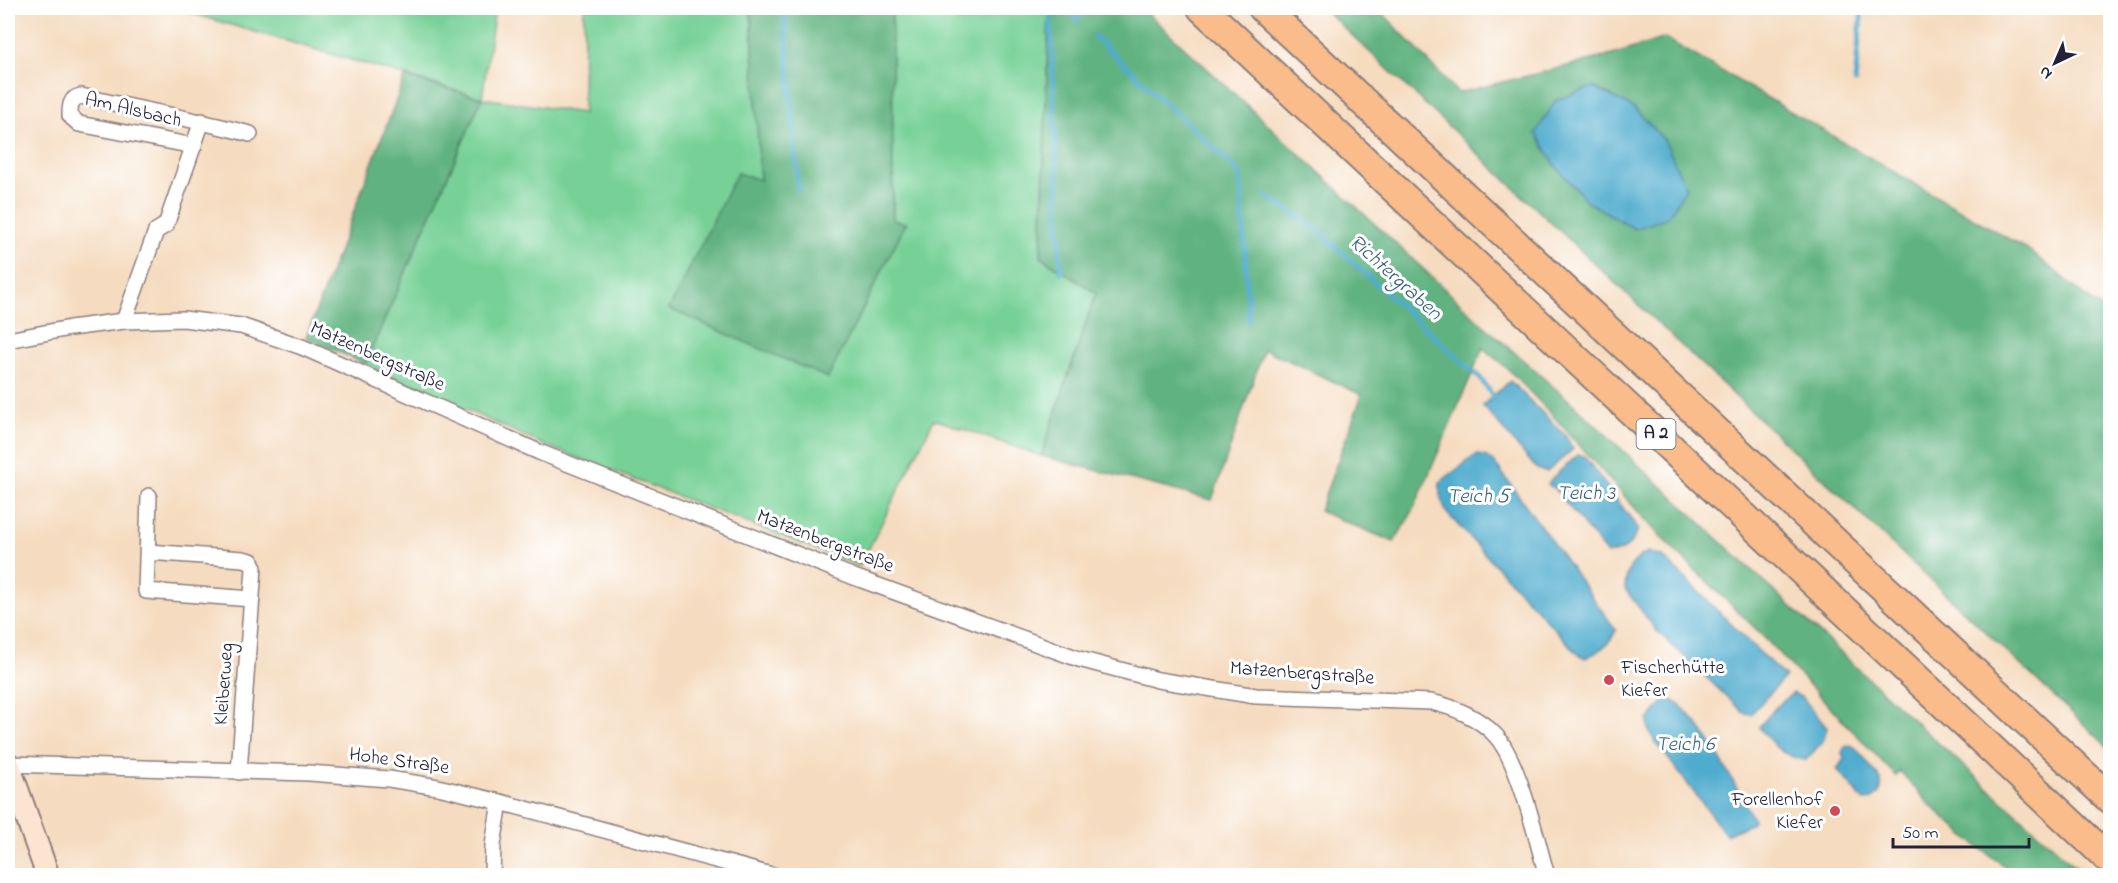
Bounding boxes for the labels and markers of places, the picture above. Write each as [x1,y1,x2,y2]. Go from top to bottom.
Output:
place label: Fischerhütte Kiefer [1620,654,1725,706]
marker: Fischerhütte Kiefer [1602,673,1616,687]
place label: Forellenhof Kiefer [1731,786,1824,838]
marker: Forellenhof Kiefer [1828,804,1842,818]

